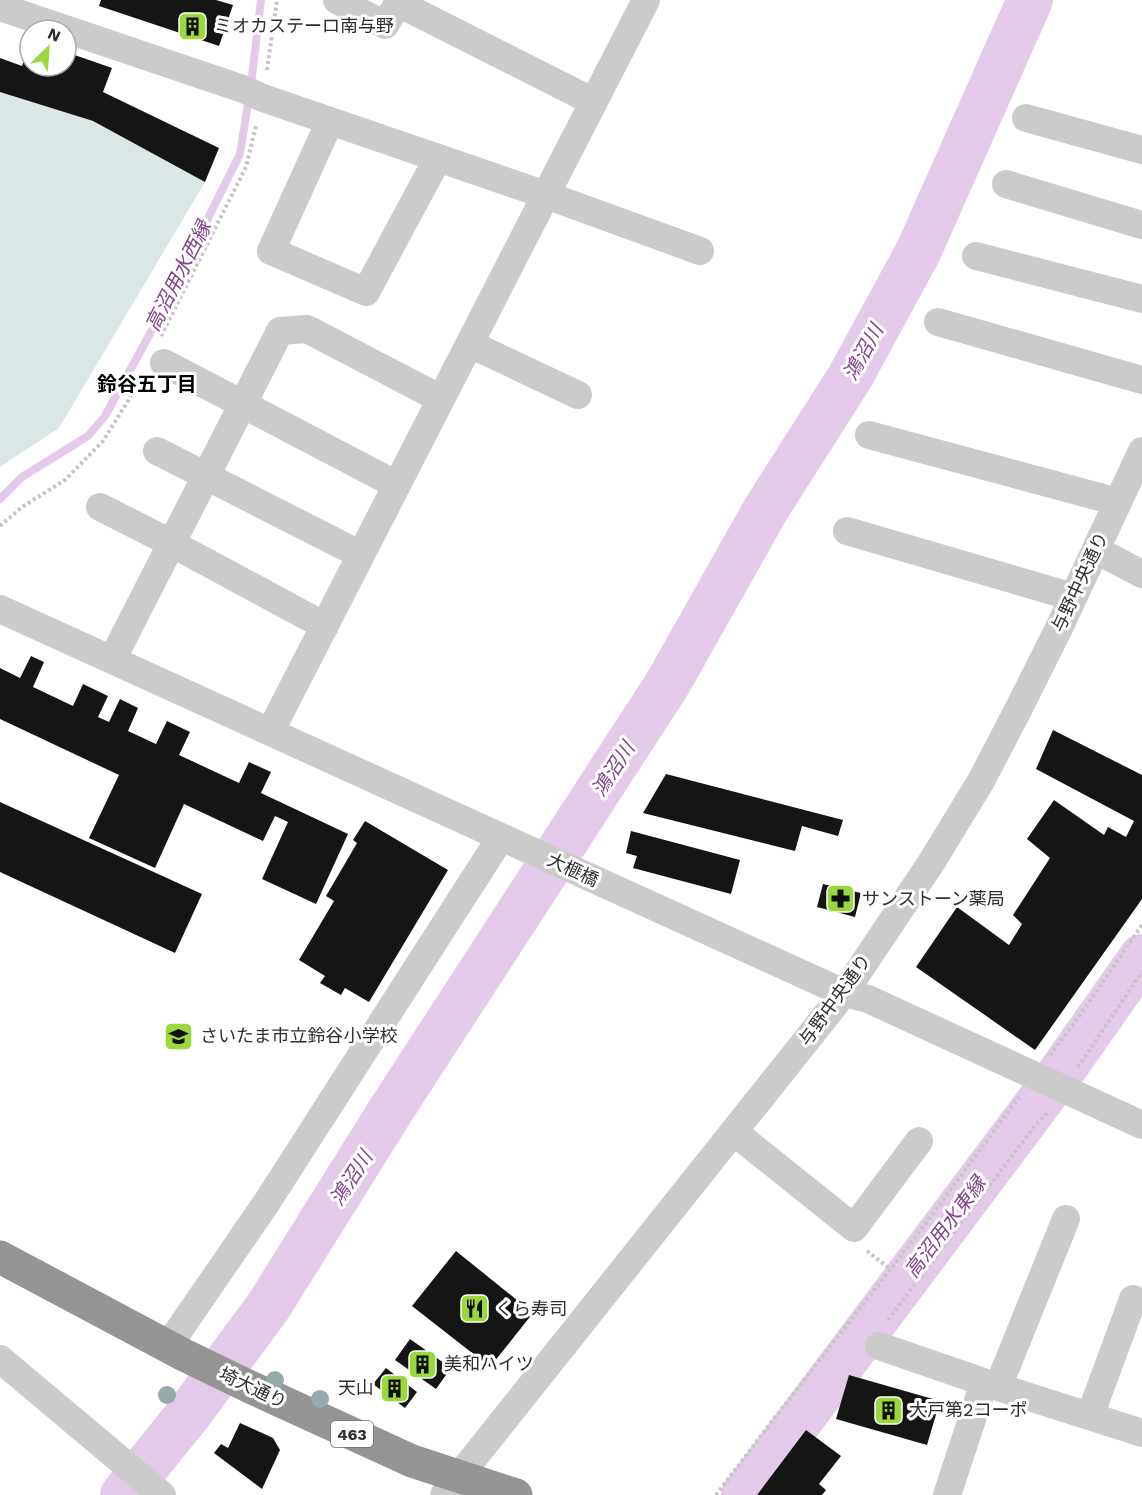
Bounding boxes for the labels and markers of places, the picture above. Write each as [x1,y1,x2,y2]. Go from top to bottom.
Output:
building icon: ミオカステーロ南与野 [177,10,209,42]
place label: ミオカステーロ南与野 [214,15,394,36]
pharmacy icon: サンストーン薬局 [825,883,857,915]
place label: サンストーン薬局 [862,888,1005,909]
school or university icon: さいたま市立鈴谷小学校 [163,1020,195,1052]
place label: さいたま市立鈴谷小学校 [200,1025,397,1046]
restaurant icon: くら寿司 [458,1293,490,1325]
place label: くら寿司 [495,1298,567,1319]
building icon: 美和ハイツ [407,1348,439,1380]
place label: 美和ハイツ [444,1353,534,1374]
building icon: 天山 [379,1372,411,1404]
place label: 天山 [338,1377,374,1398]
building icon: 大戸第2コーポ [872,1394,904,1426]
place label: 大戸第2コーポ [909,1399,1028,1420]

